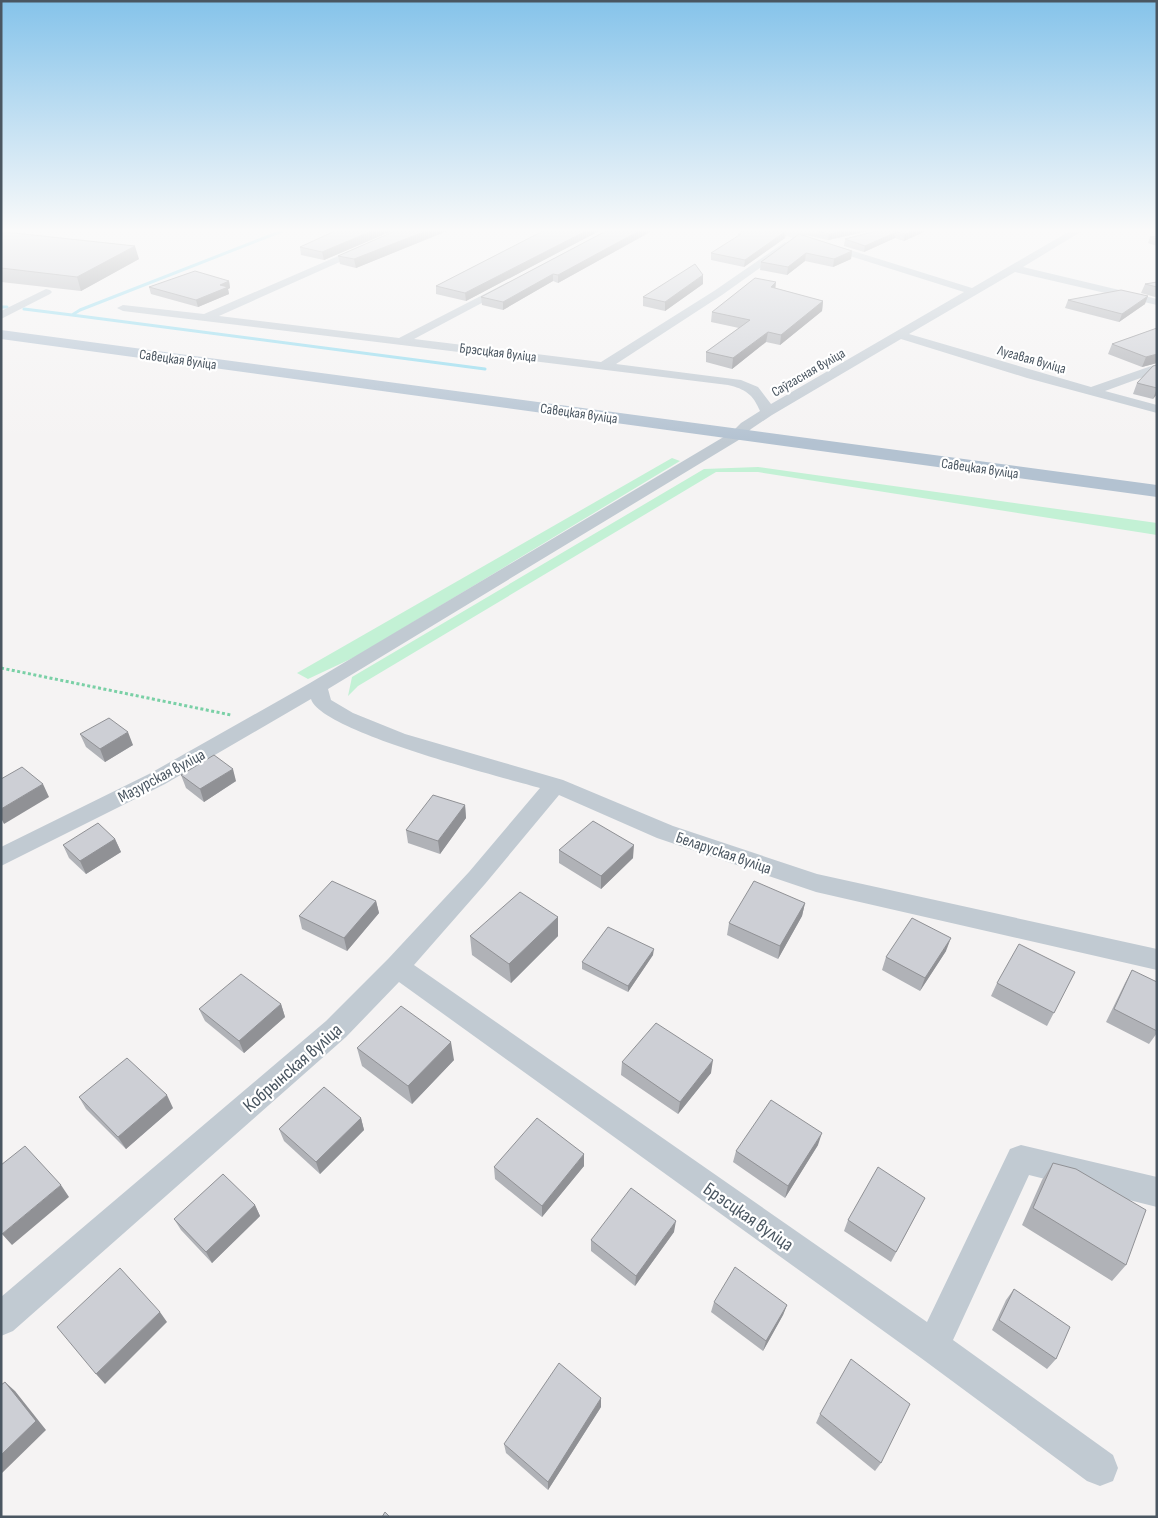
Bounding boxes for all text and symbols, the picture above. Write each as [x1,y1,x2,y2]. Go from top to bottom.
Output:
street label: Брэсцкая вуліца [459,339,537,366]
street label: Лугавая вуліца [995,341,1068,377]
street label: Саўгасная вуліца [768,345,848,400]
street label: Савецкая вуліца [138,346,218,373]
street label: Савецкая вуліца [539,400,619,427]
street label: Савецкая вуліца [940,455,1020,482]
street label: Мазурская вуліца [115,745,208,807]
street label: Беларуская вуліца [673,828,774,879]
street label: Кобрынская вуліца [239,1019,347,1117]
street label: Брэсцкая вуліца [699,1178,798,1257]

